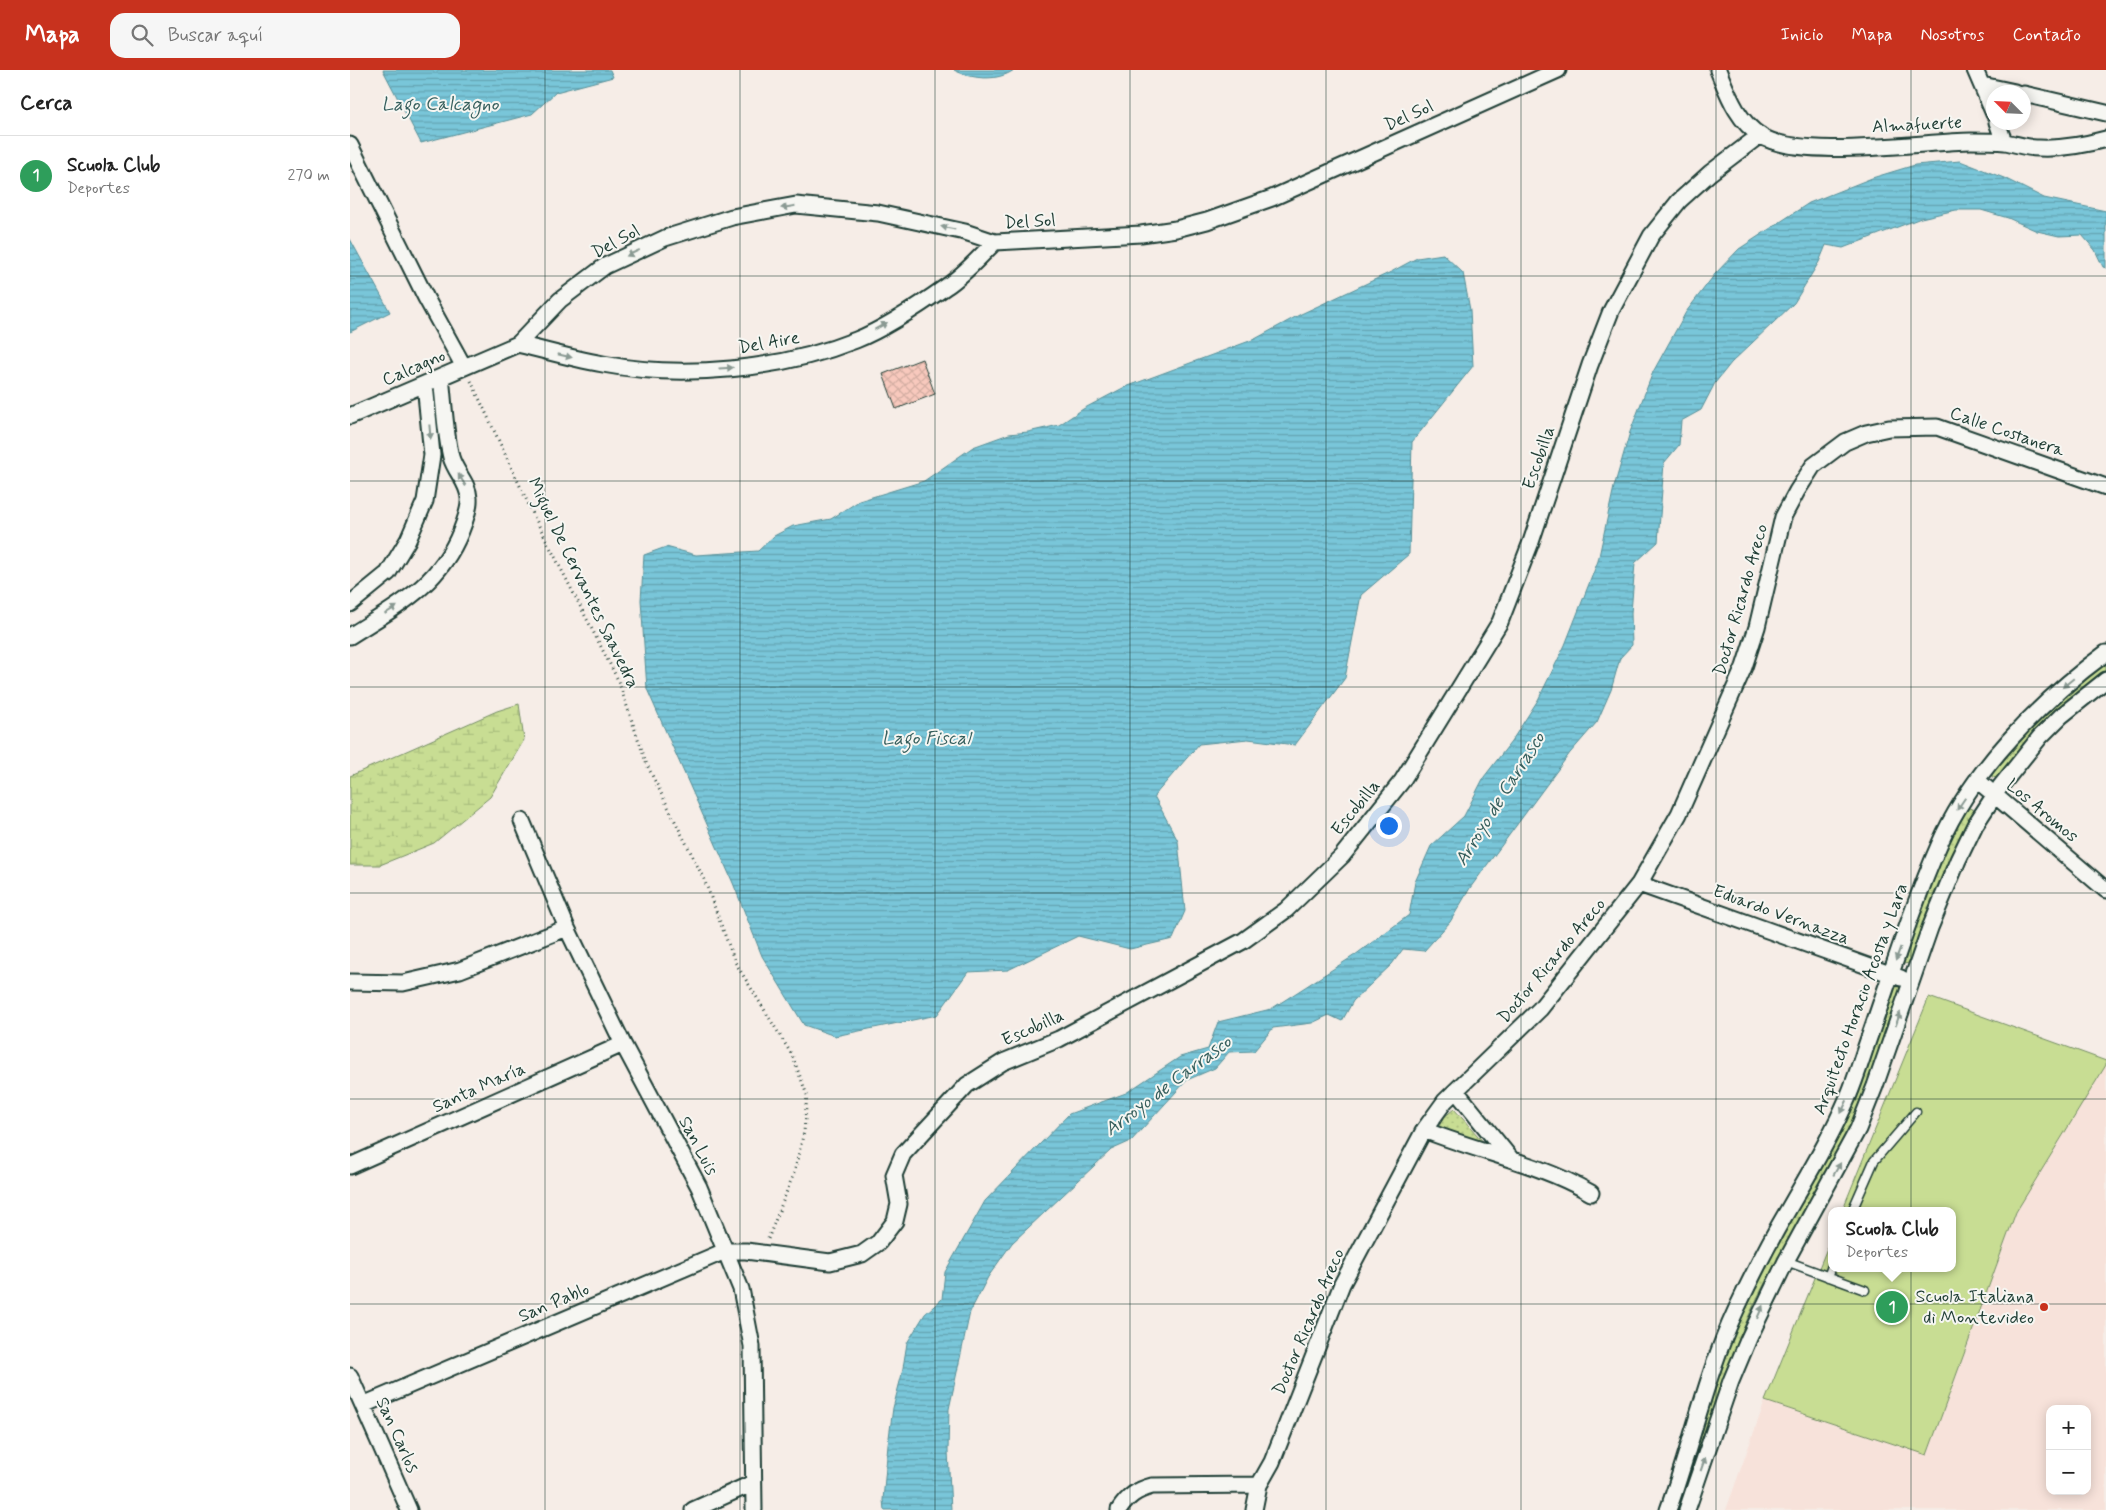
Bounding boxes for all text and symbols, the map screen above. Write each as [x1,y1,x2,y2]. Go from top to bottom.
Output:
search box [110,13,460,58]
text: Mapa [25,20,80,51]
icon: search [128,21,156,49]
text: Buscar aquí [168,23,263,48]
text: Inicio [1781,23,1823,47]
text: Mapa [1851,23,1892,47]
text: Nosotros [1920,23,1985,47]
text: Contacto [2013,23,2081,47]
north arrow [1986,85,2031,130]
text: Cerca [20,89,73,117]
water label: Lago Calcagno [382,92,500,119]
street label: Del Sol [1381,95,1437,137]
street label: Almafuerte [1871,111,1963,139]
text: Scuola Club [67,153,160,178]
text: 1 [32,165,40,186]
text: 270 m [287,165,330,186]
text: Deportes [67,178,130,199]
one-way arrow [780,203,796,211]
street label: Del Sol [1004,209,1056,235]
street label: Del Sol [588,219,644,265]
one-way arrow [940,224,956,232]
one-way arrow [626,249,640,257]
one-way arrow [875,322,888,331]
street label: Del Aire [737,326,801,360]
street label: Calcagno [379,344,449,392]
one-way arrow [557,352,573,360]
one-way arrow [718,364,734,372]
street label: Calle Costanera [1947,401,2068,463]
street label: Escobilla [1517,423,1561,493]
one-way arrow [426,425,434,441]
one-way arrow [457,473,466,486]
street label: Miguel De Cervantes Saavedra [520,473,645,693]
street label: Doctor Ricardo Areco [1708,521,1774,679]
one-way arrow [385,605,398,615]
one-way arrow [2061,677,2074,688]
water label: Lago Fiscal [882,726,973,753]
water label: Arroyo de Carrasco [1449,727,1552,870]
street label: Los Aromos [2001,774,2083,848]
street label: Escobilla [1326,775,1386,841]
one-way arrow [1956,798,1966,811]
your location [1376,813,1402,839]
street label: Eduardo Vernazza [1709,879,1853,951]
street label: Arquitecto Horacio Acosta y Lara [1808,880,1914,1118]
street label: Doctor Ricardo Areco [1492,893,1612,1029]
one-way arrow [1894,947,1902,962]
street label: Escobilla [998,1004,1068,1052]
one-way arrow [1895,1011,1902,1026]
water label: Arroyo de Carrasco [1099,1029,1238,1142]
street label: Santa María [429,1057,529,1119]
one-way arrow [1839,1100,1847,1114]
street label: San Luis [672,1112,724,1180]
one-way arrow [1833,1162,1842,1175]
popup [1828,1207,1956,1272]
text: Scuola Club [1845,1217,1939,1242]
text: Deportes [1845,1242,1908,1263]
street label: Doctor Ricardo Areco [1267,1245,1351,1399]
street label: San Pablo [515,1277,593,1329]
place label: Scuola Italiana di Montevideo [1915,1285,2034,1330]
pin: 1 [1876,1288,1908,1326]
marker: Scuola Italiana di Montevideo [2038,1301,2050,1313]
one-way arrow [1757,1305,1765,1319]
street label: San Carlos [370,1393,424,1477]
map controls [2046,1405,2091,1495]
button: + [2046,1405,2091,1450]
button: − [2046,1450,2091,1495]
one-way arrow [1699,1456,1707,1471]

